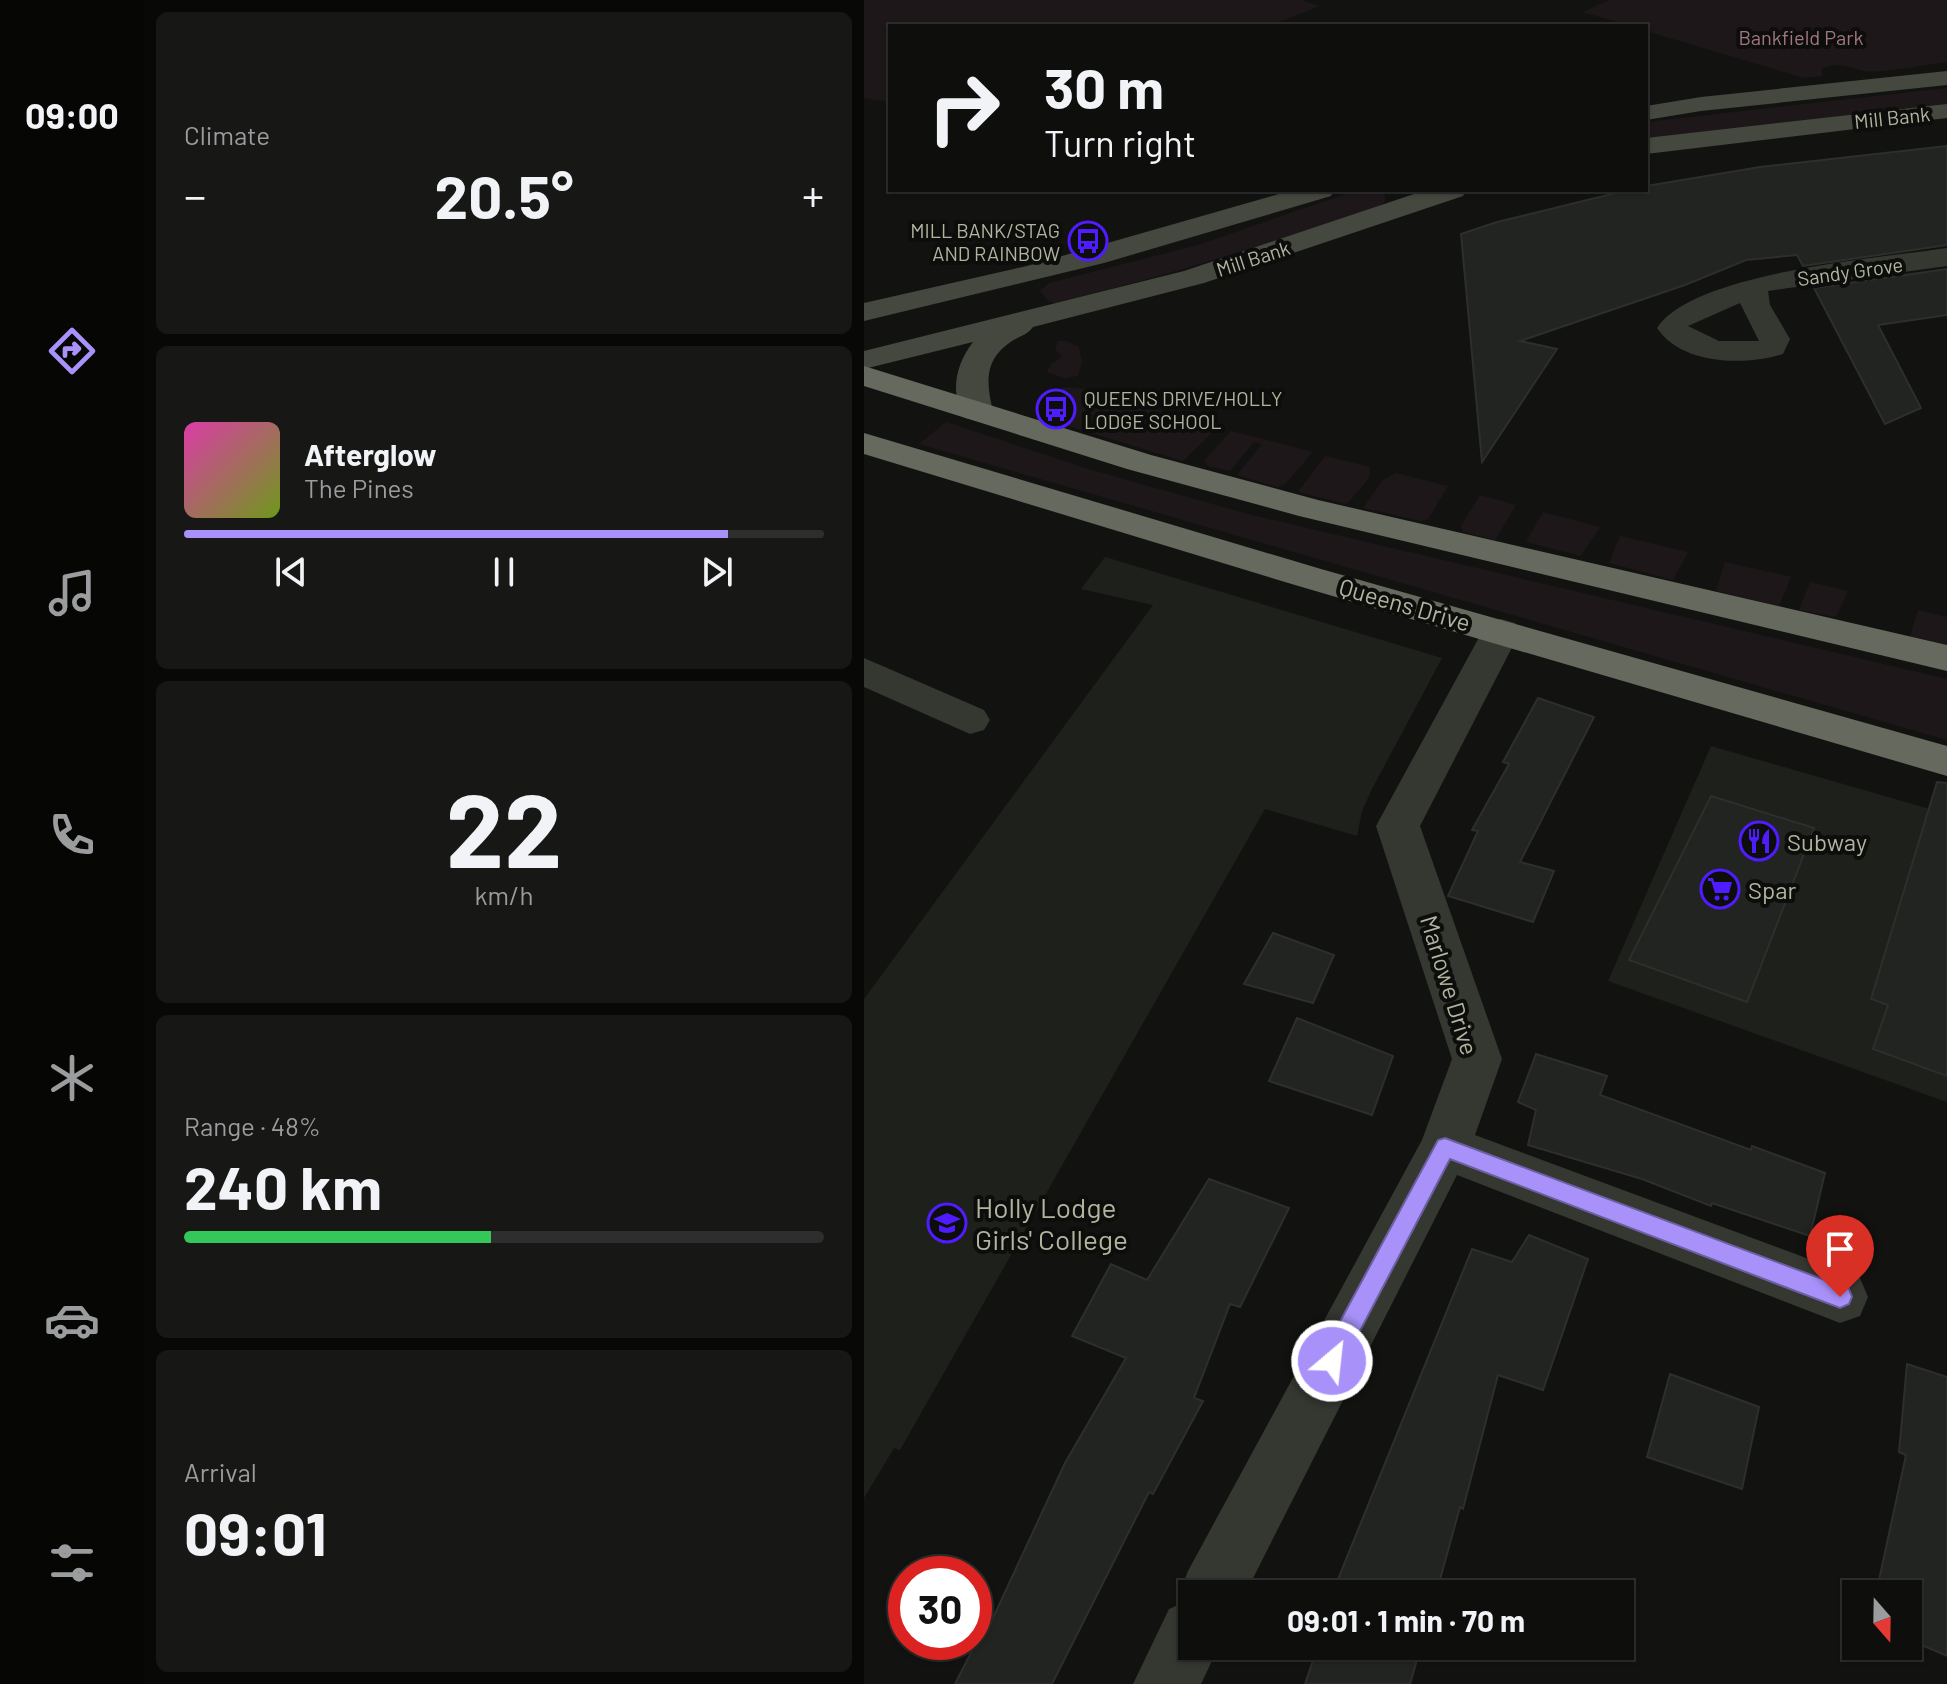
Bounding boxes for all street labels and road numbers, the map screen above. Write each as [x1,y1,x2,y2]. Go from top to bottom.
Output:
street label: Mill Bank [1853,101,1931,133]
street label: Mill Bank [1213,235,1293,281]
street label: Sandy Grove [1796,252,1904,290]
street label: Queens Drive [1336,571,1474,637]
street label: Marlowe Drive [1415,912,1485,1058]

